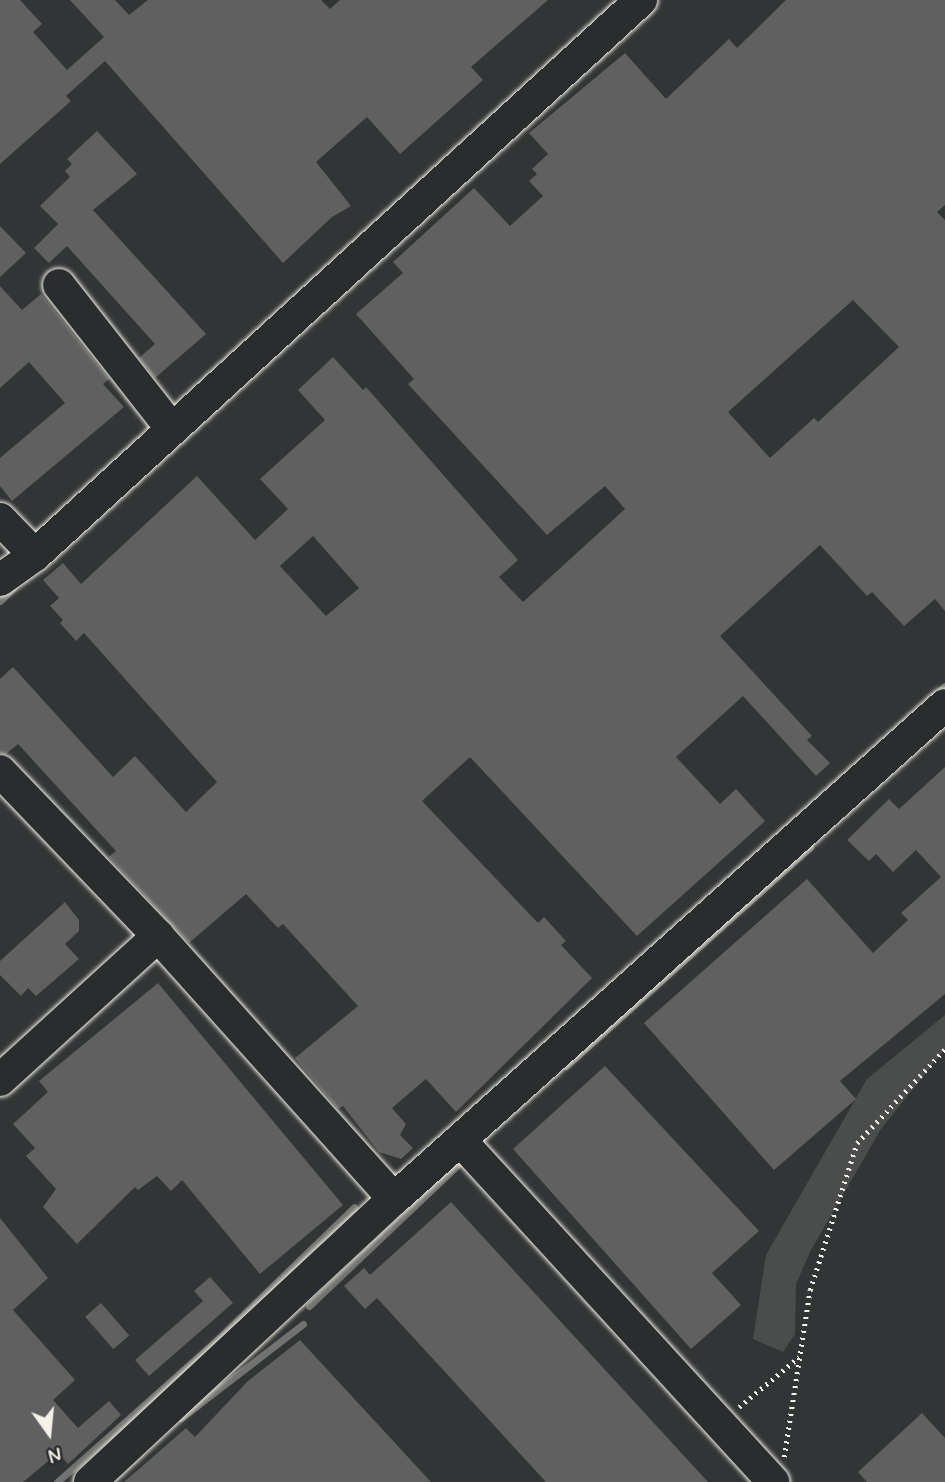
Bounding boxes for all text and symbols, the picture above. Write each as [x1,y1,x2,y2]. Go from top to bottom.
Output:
north arrow [14,1398,84,1468]
text: N [45,1440,64,1467]

